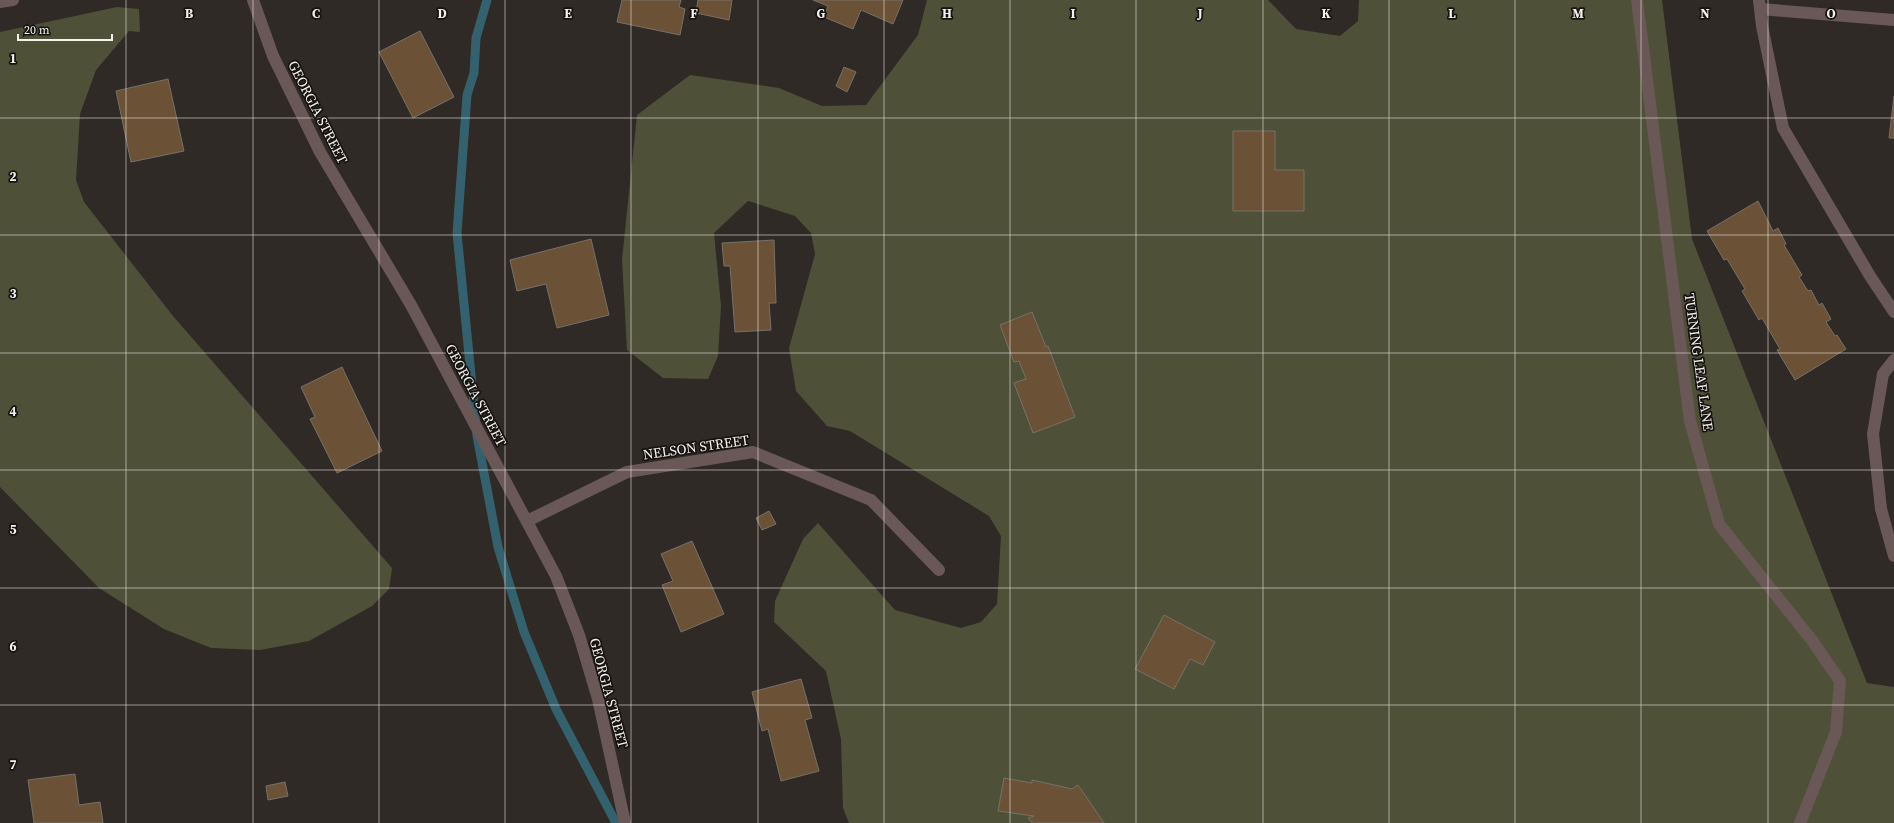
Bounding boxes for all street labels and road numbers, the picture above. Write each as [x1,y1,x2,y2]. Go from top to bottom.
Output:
street label: GEORGIA STREET [283,57,353,168]
street label: TURNING LEAF LANE [1679,292,1719,432]
street label: GEORGIA STREET [441,340,512,450]
street label: NELSON STREET [642,430,751,464]
street label: GEORGIA STREET [585,636,633,751]

